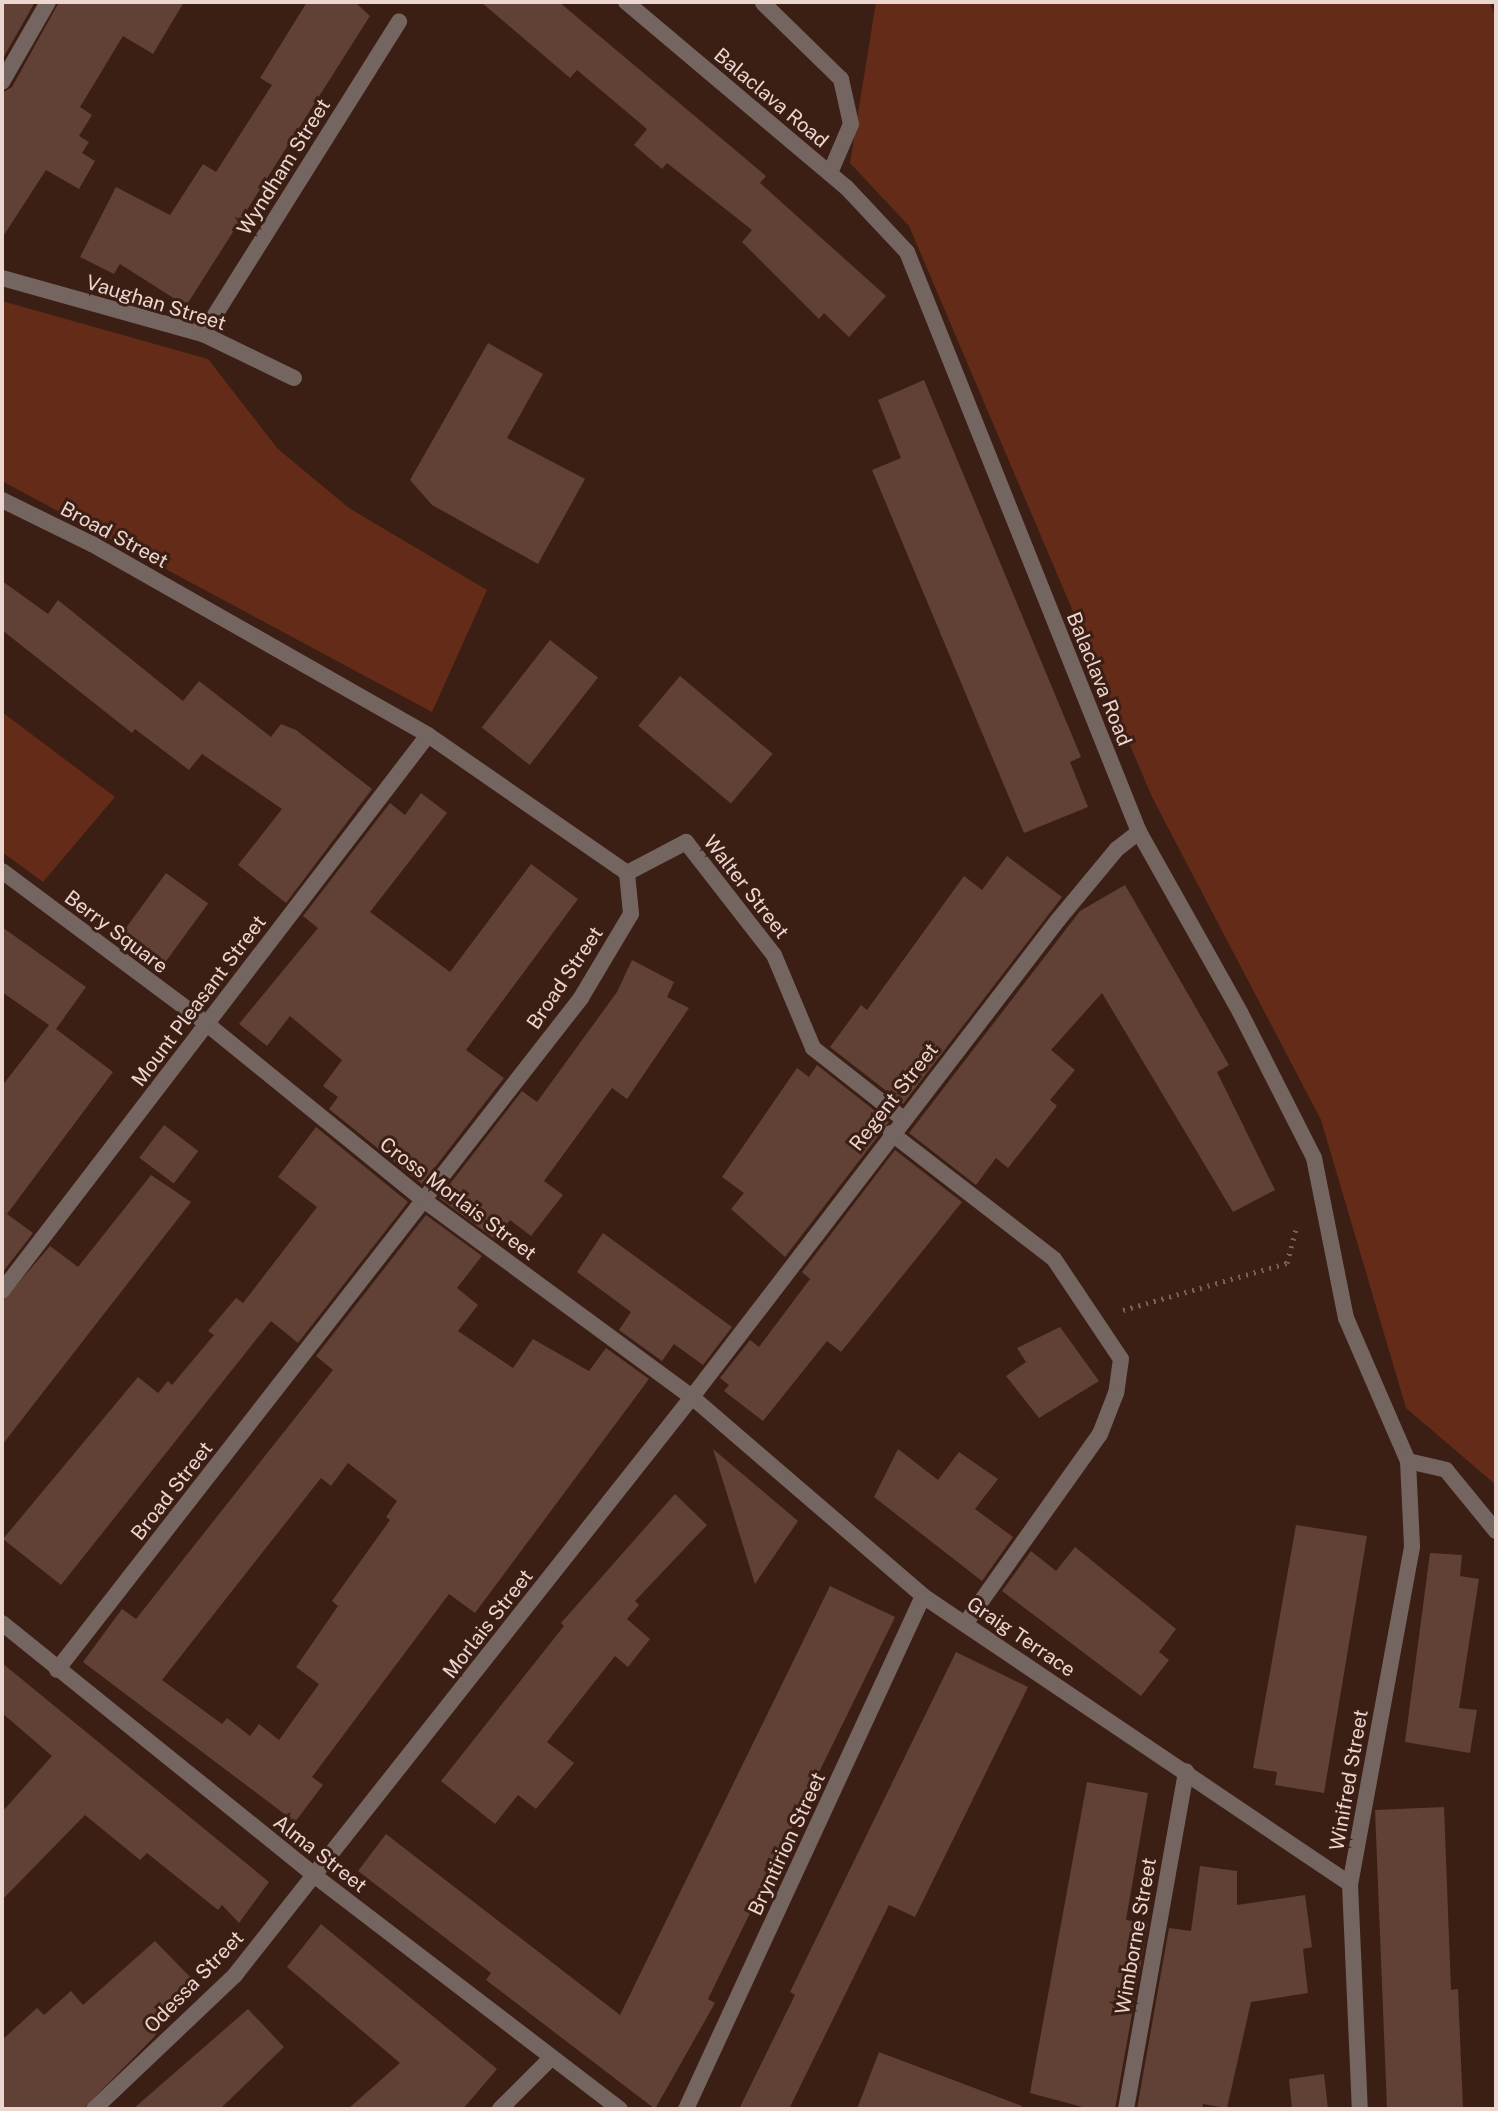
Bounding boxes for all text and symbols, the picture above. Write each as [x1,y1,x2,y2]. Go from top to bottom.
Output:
street label: Balaclava Road [709,43,833,153]
street label: Wyndham Street [232,94,336,240]
street label: Vaughan Street [83,270,229,336]
street label: Broad Street [56,497,172,573]
street label: Balaclava Road [1061,609,1137,749]
street label: Walter Street [698,831,794,943]
street label: Berry Square [60,885,172,979]
street label: Mount Pleasant Street [127,911,271,1091]
street label: Broad Street [522,922,608,1034]
street label: Regent Street [845,1038,943,1156]
street label: Cross Morlais Street [375,1132,541,1266]
street label: Broad Street [126,1437,218,1545]
street label: Morlais Street [438,1565,538,1683]
street label: Graig Terrace [962,1592,1080,1682]
street label: Winifred Street [1325,1708,1373,1852]
street label: Bryntirion Street [743,1769,831,1919]
street label: Alma Street [269,1810,371,1898]
street label: Wimborne Street [1110,1856,1162,2016]
street label: Odessa Street [139,1926,249,2038]

